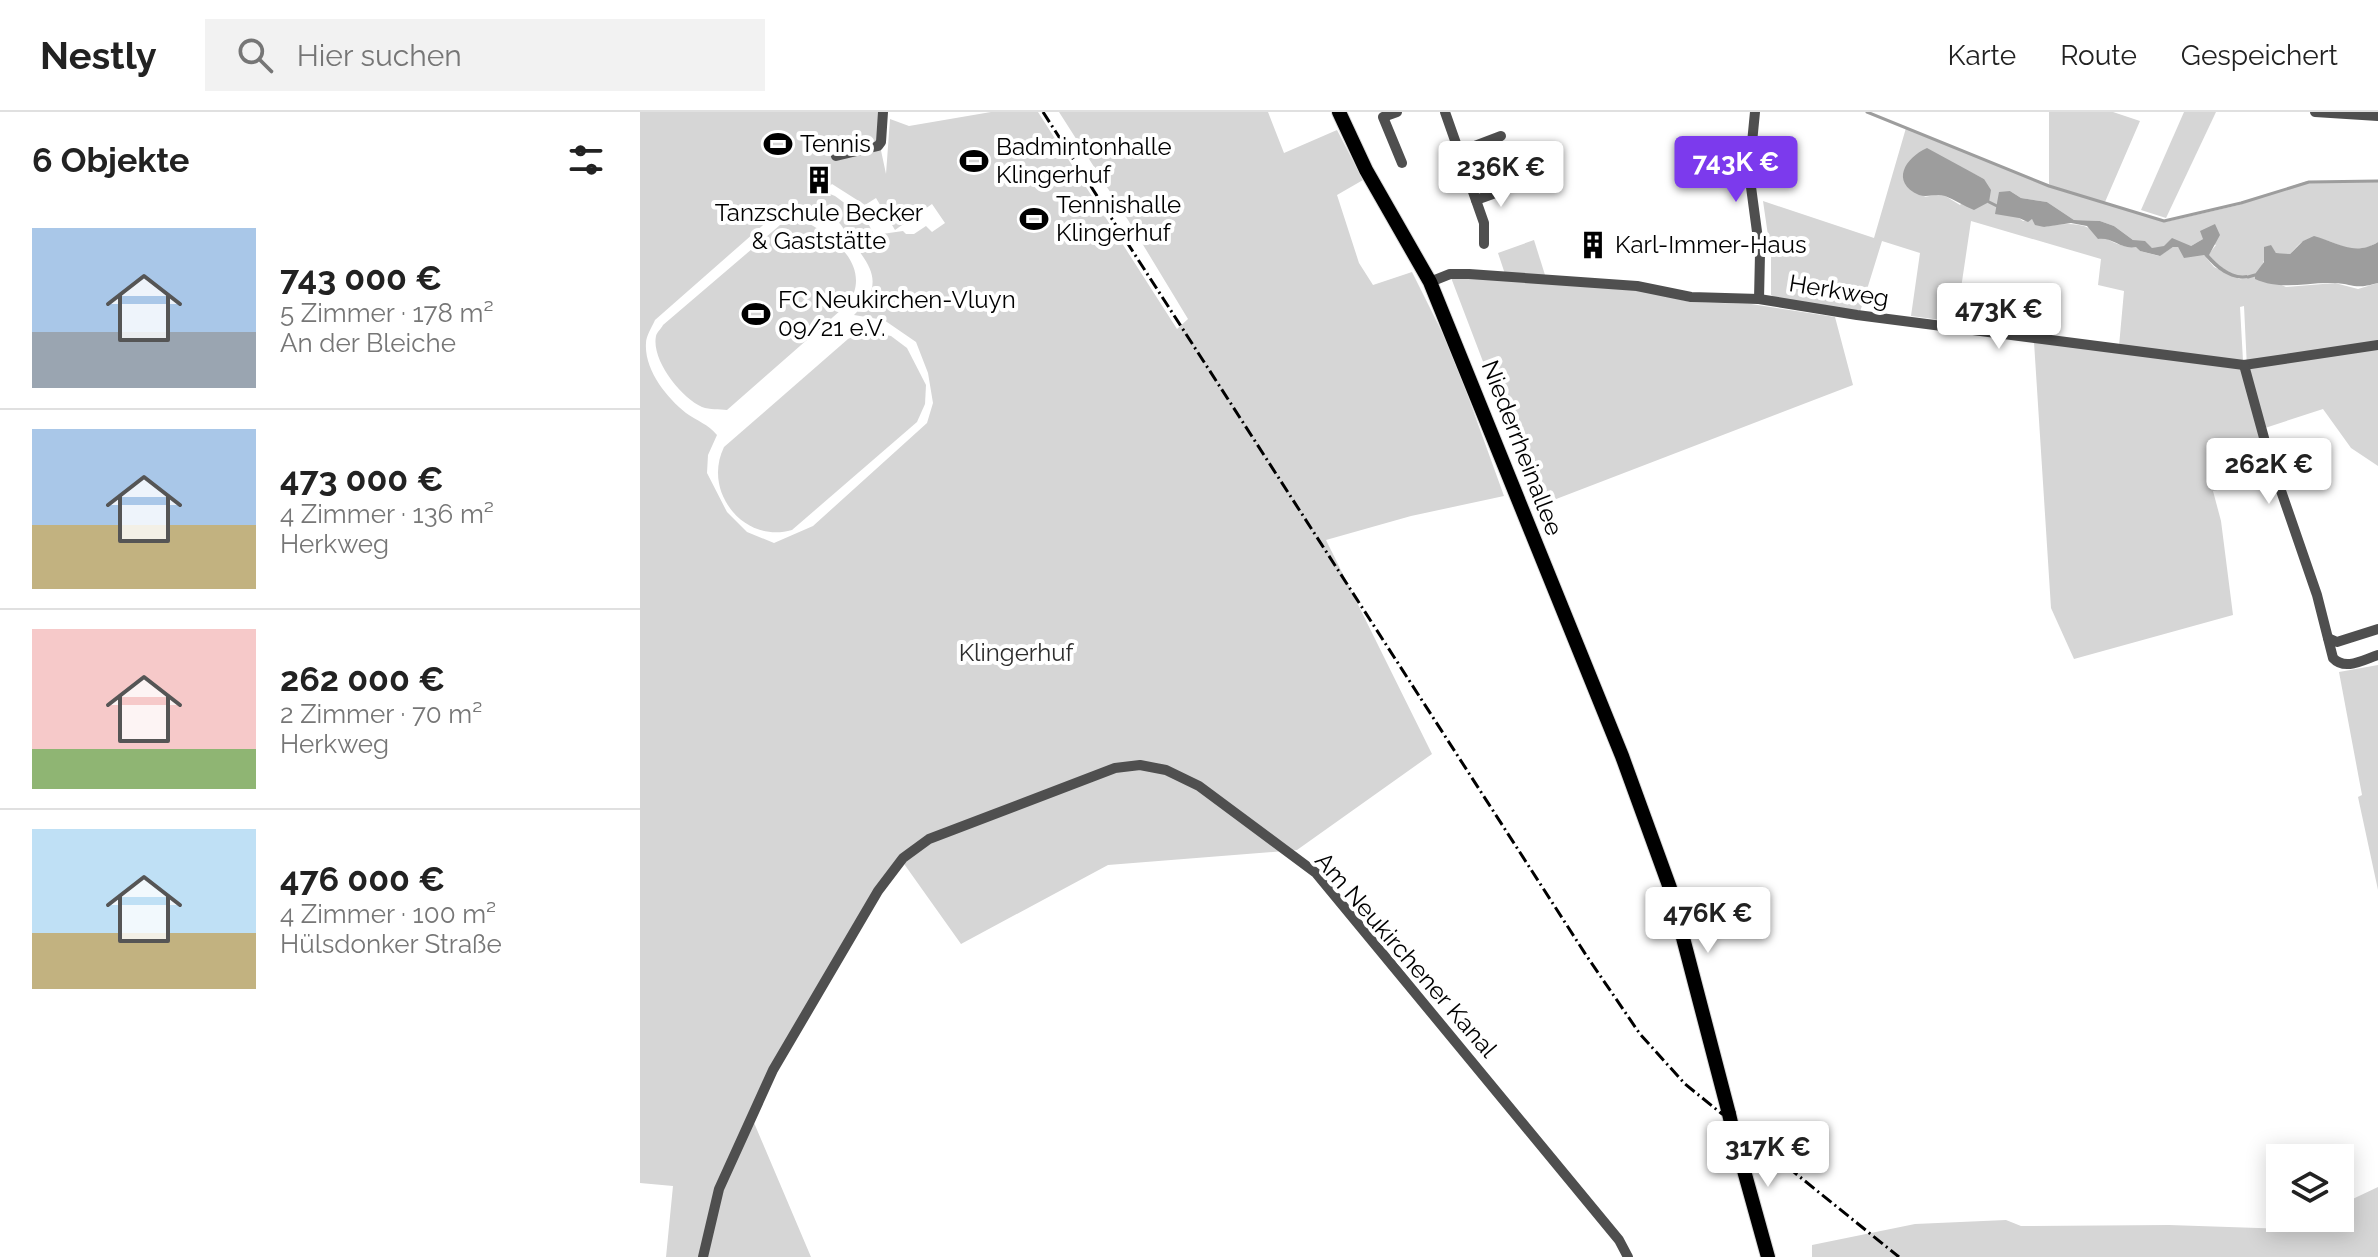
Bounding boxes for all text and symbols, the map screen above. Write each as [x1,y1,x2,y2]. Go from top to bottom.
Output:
search box [205,19,765,91]
text: Nestly [40,33,157,78]
icon: search [233,33,277,77]
text: Hier suchen [297,38,462,73]
text: Karte [1947,39,2016,72]
text: Route [2060,39,2137,72]
text: Gespeichert [2181,39,2338,72]
sports icon: Tennis [763,129,793,159]
place label: Tennis [800,129,871,158]
place label: Badmintonhalle Klingerhuf [996,132,1171,189]
pin: 743K € [1671,136,1801,204]
icon: filters [564,138,608,182]
text: 6 Objekte [32,140,189,180]
pin: 236K € [1436,141,1566,209]
sports icon: Badmintonhalle Klingerhuf [959,146,989,176]
text: 743K € [1693,147,1780,177]
text: 236K € [1456,152,1546,182]
building icon: Tanzschule Becker & Gaststätte [804,165,834,195]
place label: Tennishalle Klingerhuf [1056,190,1181,247]
place label: Tanzschule Becker & Gaststätte [715,198,924,255]
sports icon: Tennishalle Klingerhuf [1019,204,1049,234]
building icon: Karl-Immer-Haus [1578,230,1608,260]
place label: Karl-Immer-Haus [1615,230,1807,259]
text: 743 000 € [280,258,442,298]
icon: home [96,260,192,356]
street label: Herkweg [1787,268,1891,313]
pin: 473K € [1934,283,2064,351]
place label: FC Neukirchen-Vluyn 09/21 e.V. [778,285,1016,342]
text: 473K € [1955,294,2043,324]
text: 5 Zimmer · 178 m² [280,298,494,328]
sports icon: FC Neukirchen-Vluyn 09/21 e.V. [741,299,771,329]
text: An der Bleiche [280,328,456,358]
street label: Niederrheinallee [1476,356,1569,540]
pin: 262K € [2204,438,2334,506]
text: 262K € [2224,449,2314,479]
text: 473 000 € [280,459,444,499]
icon: home [96,461,192,557]
text: 4 Zimmer · 136 m² [280,499,494,529]
text: Herkweg [280,529,389,559]
park label: Klingerhuf [959,638,1074,667]
text: 262 000 € [280,659,445,699]
icon: home [96,661,192,757]
text: 2 Zimmer · 70 m² [280,699,482,729]
text: Herkweg [280,729,389,759]
street label: Am Neukirchener Kanal [1309,846,1504,1064]
text: 476 000 € [280,859,445,899]
icon: home [96,861,192,957]
pin: 476K € [1643,887,1773,955]
text: 476K € [1663,898,1753,928]
text: 4 Zimmer · 100 m² [280,899,496,929]
text: Hülsdonker Straße [280,929,502,959]
pin: 317K € [1703,1121,1833,1189]
text: 317K € [1725,1132,1811,1162]
map controls [2266,1144,2354,1232]
button: layers [2266,1144,2354,1232]

